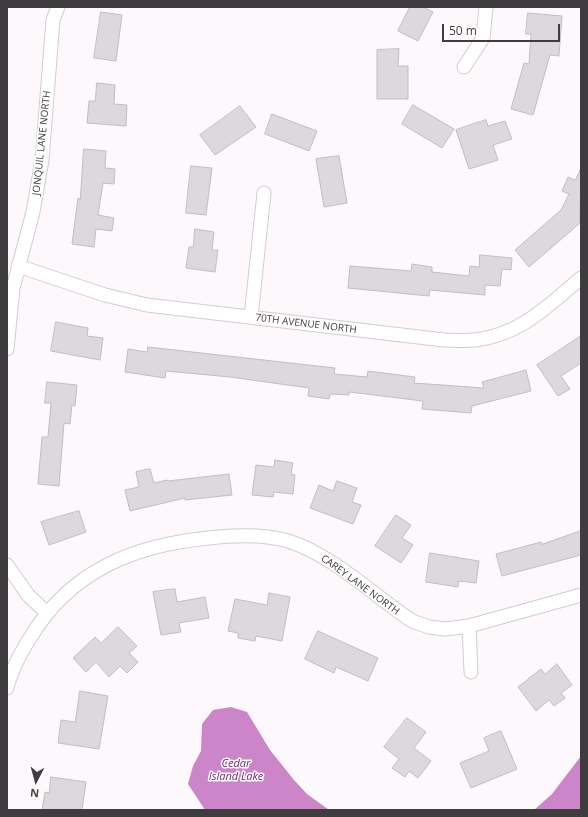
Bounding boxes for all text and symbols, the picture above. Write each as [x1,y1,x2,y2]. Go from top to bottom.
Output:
scale bar [444,16,562,42]
text: 50 m [449,22,477,39]
street label: JONQUIL LANE NORTH [31,90,53,196]
street label: 70TH AVENUE NORTH [255,312,357,336]
street label: CAREY LANE NORTH [318,552,402,618]
water label: Cedar Island Lake [209,757,263,783]
north arrow [16,761,56,801]
text: N [29,786,40,801]

